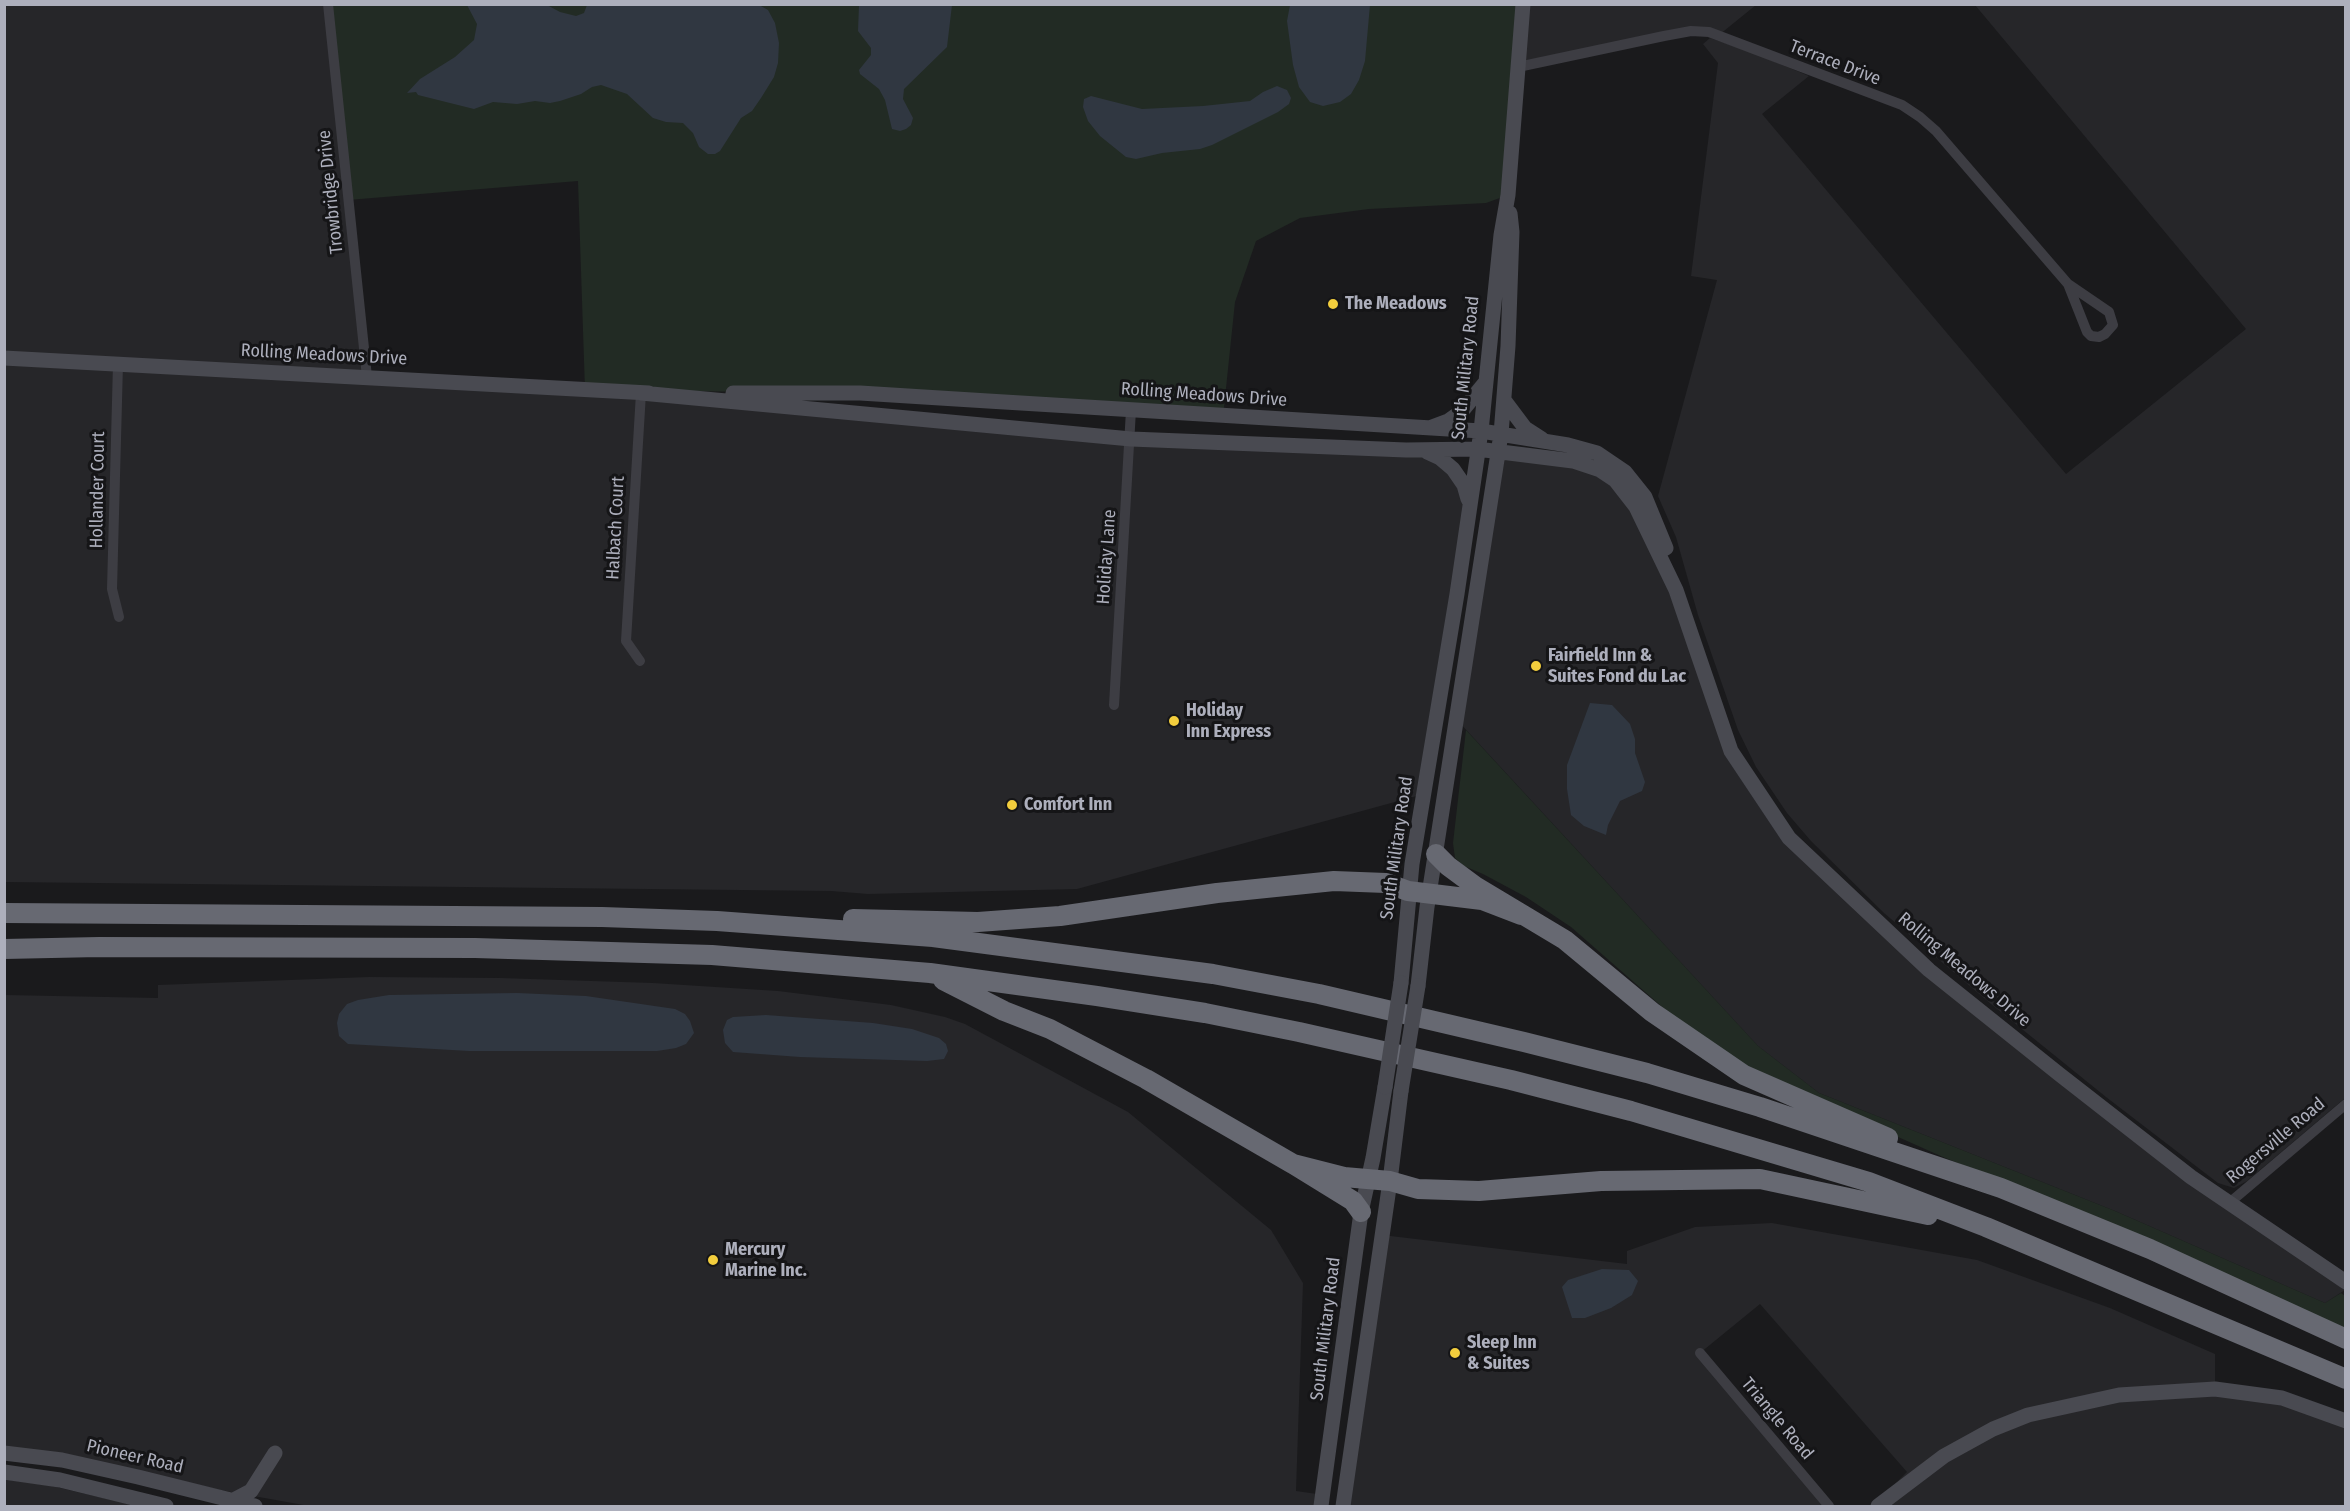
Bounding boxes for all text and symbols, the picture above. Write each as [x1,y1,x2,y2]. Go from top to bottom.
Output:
street label: Terrace Drive [1786,36,1884,90]
street label: Trowbridge Drive [314,129,348,255]
place label: The Meadows [1345,293,1447,315]
street label: South Military Road [1448,295,1484,441]
marker: The Meadows [1326,297,1340,311]
street label: Rolling Meadows Drive [240,340,408,370]
street label: Rolling Meadows Drive [1120,378,1288,412]
street label: Hollander Court [86,431,110,549]
street label: Halbach Court [602,476,630,580]
street label: Holiday Lane [1093,509,1121,605]
place label: Fairfield Inn & Suites Fond du Lac [1548,645,1686,688]
marker: Fairfield Inn & Suites Fond du Lac [1529,659,1543,673]
place label: Holiday Inn Express [1186,700,1271,742]
marker: Holiday Inn Express [1167,714,1181,728]
street label: South Military Road [1376,775,1418,921]
place label: Comfort Inn [1024,794,1112,816]
marker: Comfort Inn [1005,798,1019,812]
street label: Rolling Meadows Drive [1893,908,2035,1032]
street label: Rogersville Road [2222,1094,2330,1188]
place label: Mercury Marine Inc. [725,1239,807,1282]
marker: Mercury Marine Inc. [706,1253,720,1267]
street label: South Military Road [1306,1256,1346,1402]
place label: Sleep Inn & Suites [1467,1332,1537,1374]
marker: Sleep Inn & Suites [1448,1346,1462,1360]
street label: Triangle Road [1736,1374,1818,1464]
street label: Pioneer Road [85,1435,185,1479]

